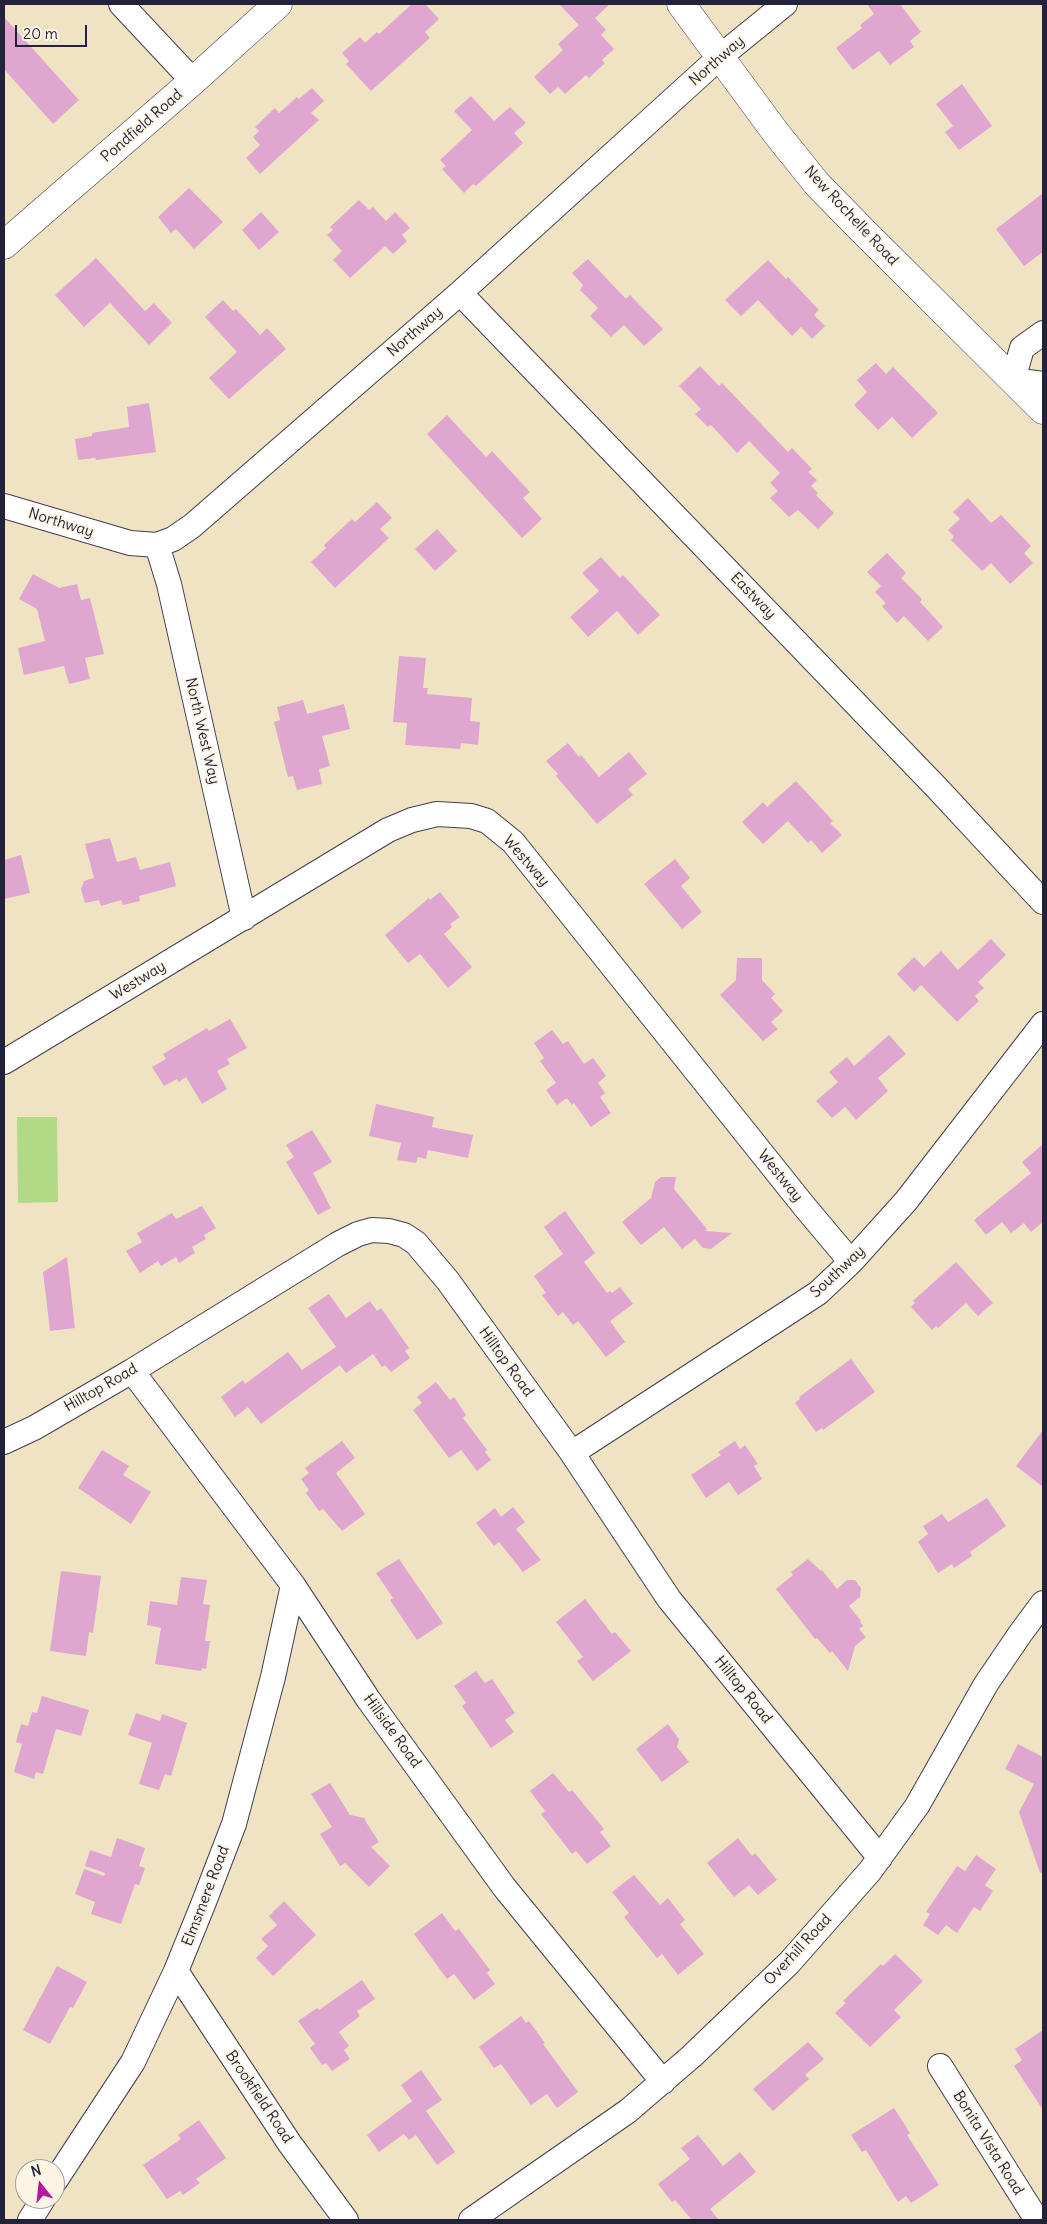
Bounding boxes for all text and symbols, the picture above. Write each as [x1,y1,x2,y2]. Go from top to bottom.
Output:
scale bar [18,15,90,47]
text: 20 m [23,24,58,43]
street label: Northway [686,32,748,90]
street label: Pondfield Road [98,86,186,166]
street label: New Rochelle Road [800,163,902,269]
street label: Northway [384,303,446,361]
street label: Northway [26,505,96,541]
street label: Eastway [726,569,780,623]
street label: North West Way [181,676,223,786]
street label: Westway [499,832,553,890]
street label: Westway [107,957,169,1005]
street label: Westway [754,1146,806,1206]
street label: Southway [807,1242,869,1302]
street label: Hilltop Road [475,1324,537,1400]
street label: Hilltop Road [61,1360,141,1416]
street label: Hilltop Road [710,1653,776,1727]
street label: Hillside Road [359,1691,425,1771]
street label: Elmsmere Road [179,1843,233,1949]
street label: Overhill Road [761,1911,835,1989]
street label: Brookfield Road [221,2047,297,2147]
street label: Bonita Vista Road [949,2088,1027,2198]
north arrow [15,2159,65,2209]
text: N [29,2161,43,2181]

